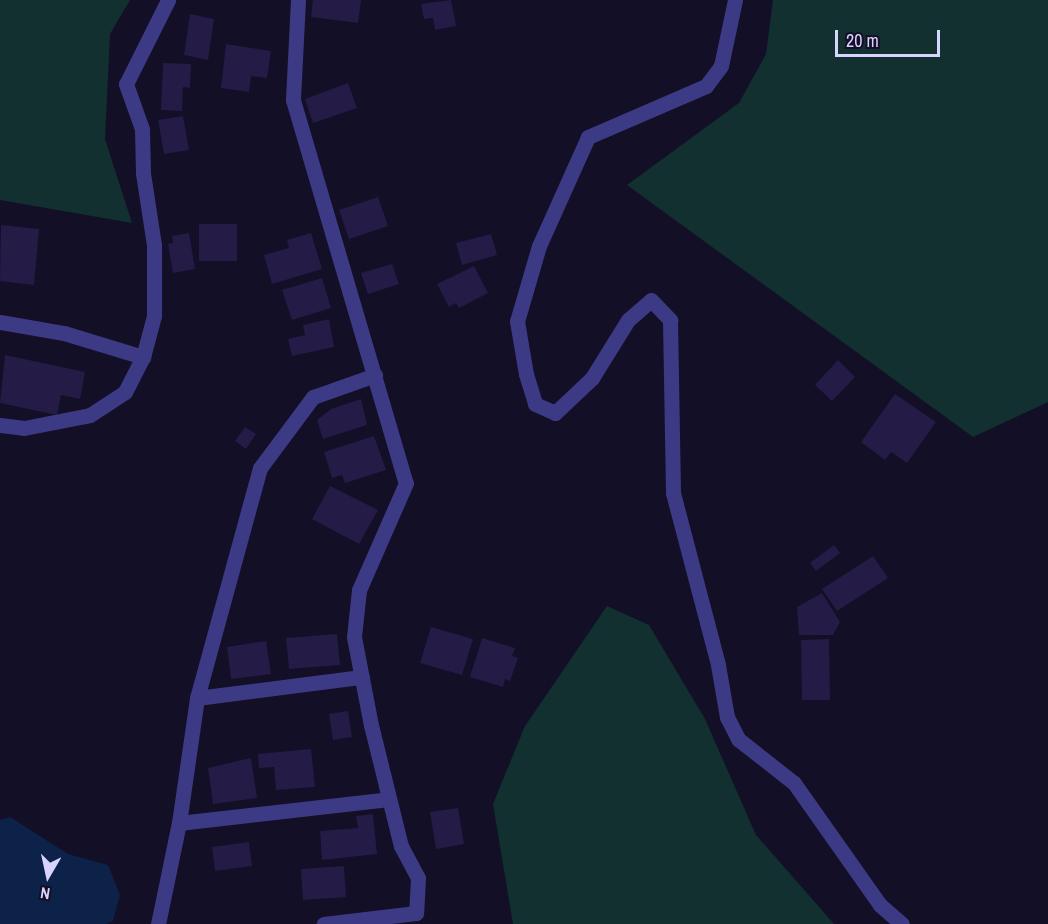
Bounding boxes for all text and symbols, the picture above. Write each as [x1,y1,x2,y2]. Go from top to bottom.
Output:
scale bar [838,18,943,56]
text: 20 m [846,28,879,53]
north arrow [18,846,78,906]
text: N [39,882,52,905]

